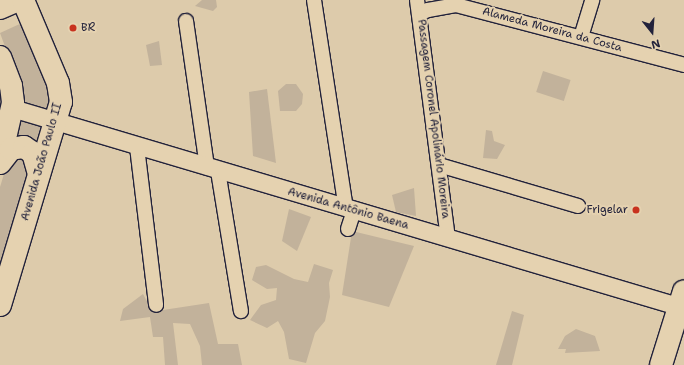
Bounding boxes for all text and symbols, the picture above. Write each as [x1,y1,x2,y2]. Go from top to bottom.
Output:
street label: Alameda Moreira da Costa [481,5,623,55]
north arrow [632,12,672,52]
street label: Passagem Coronel Apolinário Moreira [414,19,452,219]
place label: BR [81,21,95,35]
marker: BR [68,23,78,33]
text: N [649,36,662,52]
street label: Avenida João Paulo II [19,102,65,222]
street label: Avenida Antônio Baena [286,185,410,233]
place label: Frigelar [587,203,628,217]
marker: Frigelar [631,205,641,215]

